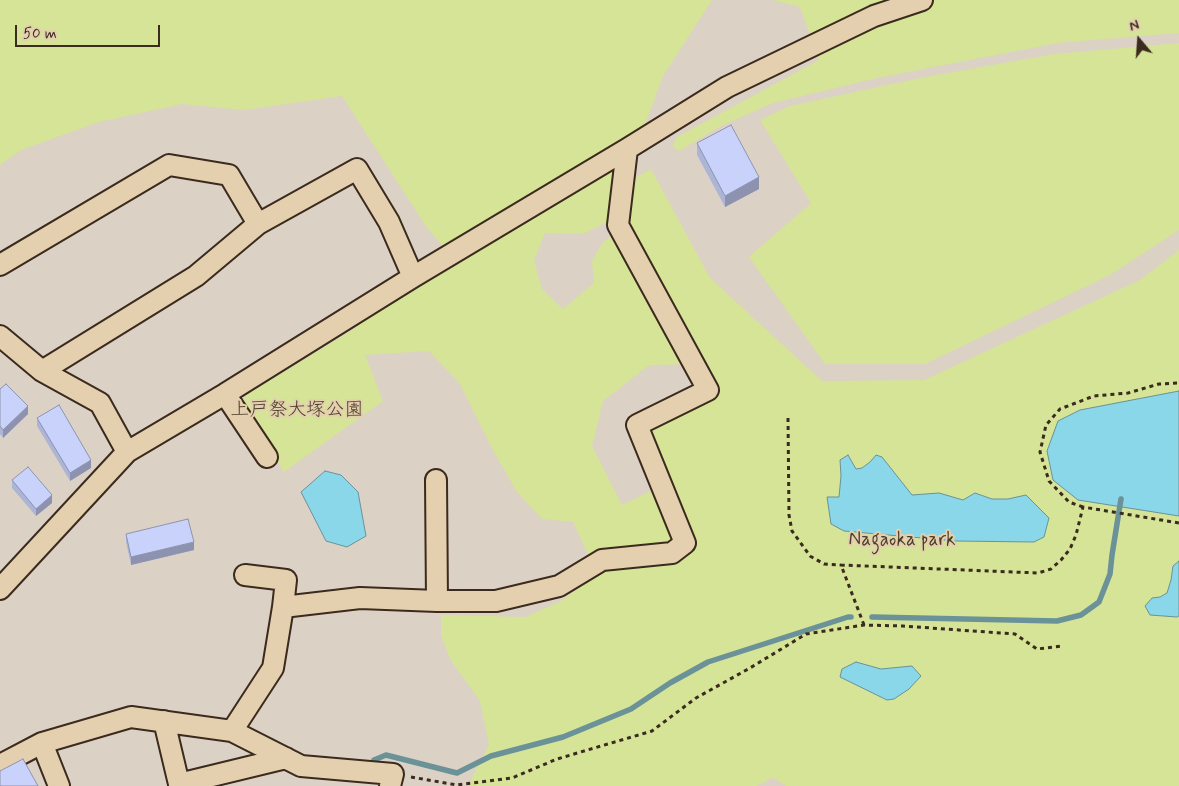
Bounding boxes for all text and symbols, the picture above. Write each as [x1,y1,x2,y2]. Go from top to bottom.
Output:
scale bar [18,15,162,47]
north arrow [1114,15,1164,65]
text: N [1127,16,1142,36]
text: 50 m [23,24,57,44]
park label: 上戸祭大塚公園 [231,400,363,422]
park label: Nagaoka park [849,530,955,552]

